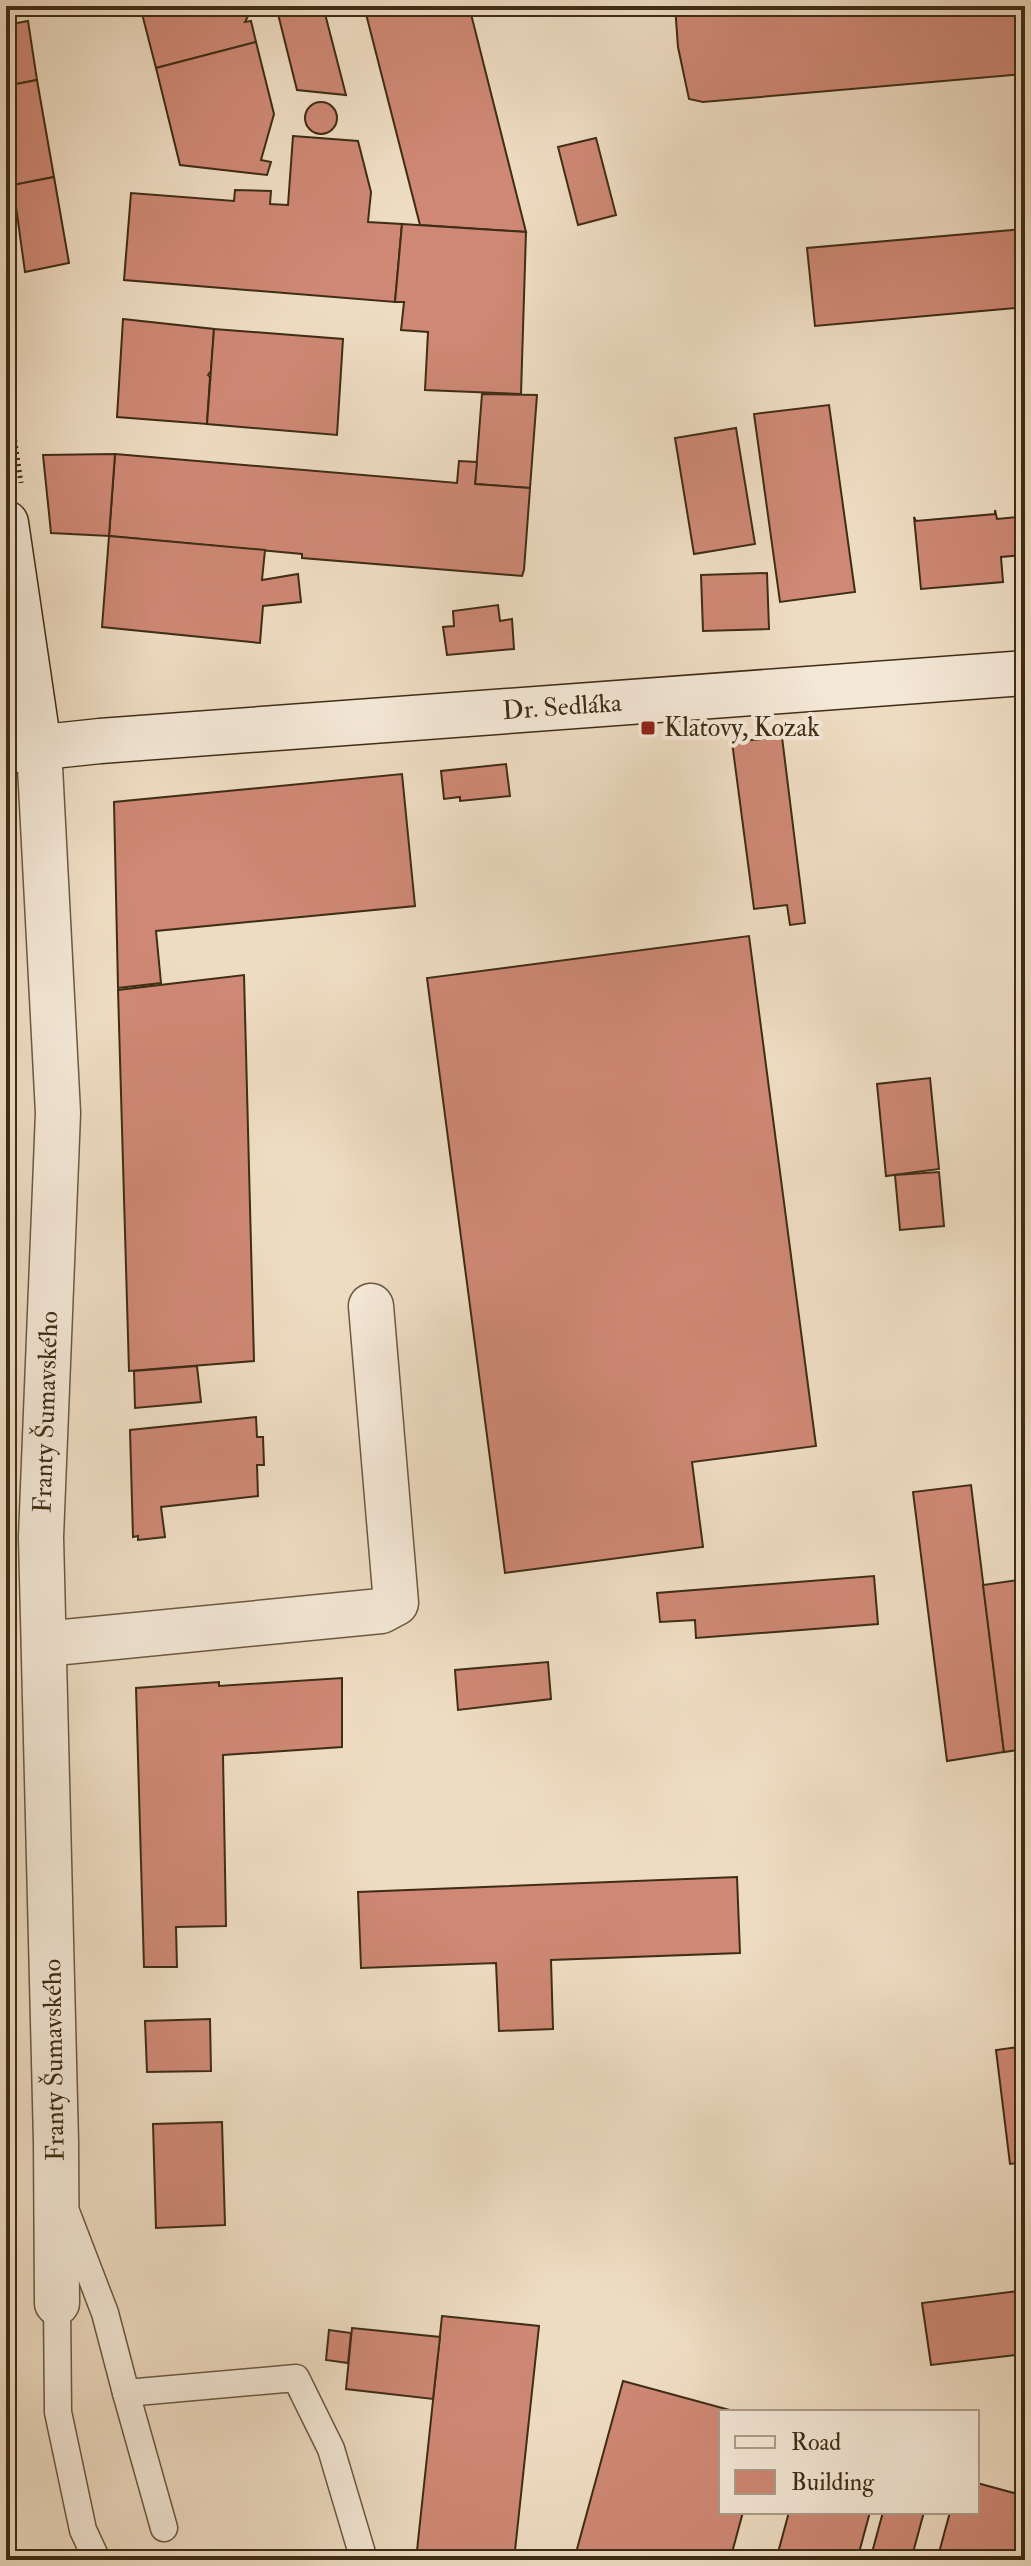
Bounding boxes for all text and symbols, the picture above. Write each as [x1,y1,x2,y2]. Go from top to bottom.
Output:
street label: Dr. Sedláka [501,687,623,727]
place label: Klatovy, Kozak [664,712,820,744]
marker: Klatovy, Kozak [639,719,657,737]
street label: Franty Šumavského [24,1310,66,1514]
street label: Franty Šumavského [34,1959,72,2161]
legend [719,2410,979,2514]
text: Road [791,2427,841,2458]
text: Building [791,2467,875,2498]

